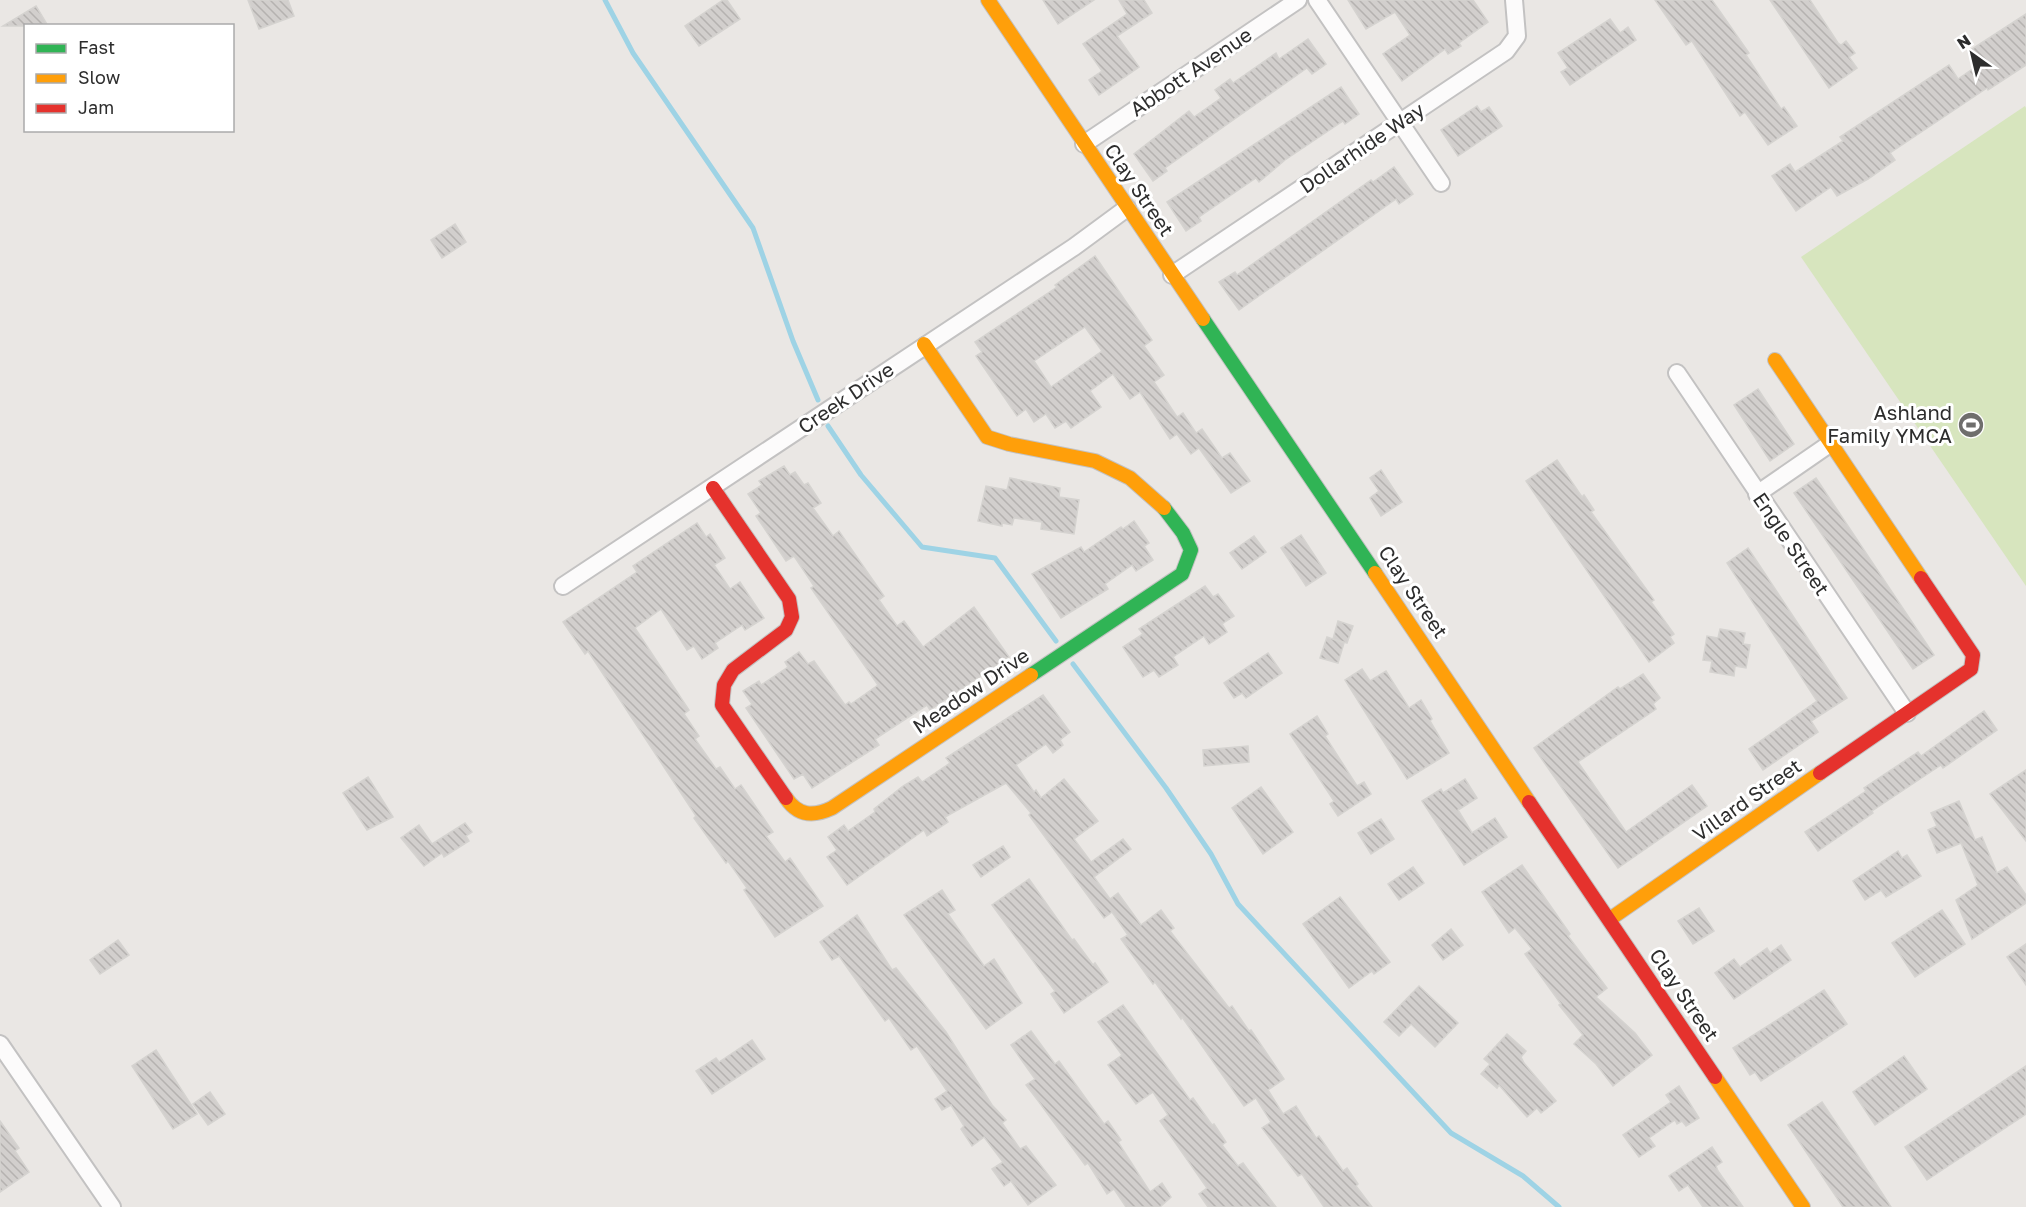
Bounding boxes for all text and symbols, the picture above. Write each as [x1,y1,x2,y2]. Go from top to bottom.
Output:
street label: Abbott Avenue [1125,22,1256,121]
legend [24,24,234,132]
north arrow [1942,24,2002,84]
text: N [1953,30,1974,53]
text: Fast [78,36,115,58]
text: Slow [78,66,121,88]
text: Jam [78,96,114,118]
street label: Dollarhide Way [1295,97,1428,198]
street label: Clay Street [1100,139,1180,240]
street label: Creek Drive [793,356,898,438]
place label: Ashland Family YMCA [1827,400,1952,447]
sports icon: Ashland Family YMCA [1956,410,1986,440]
street label: Engle Street [1749,487,1835,599]
street label: Clay Street [1374,541,1454,642]
street label: Meadow Drive [908,642,1033,738]
street label: Villard Street [1688,753,1805,845]
street label: Clay Street [1645,944,1725,1045]

